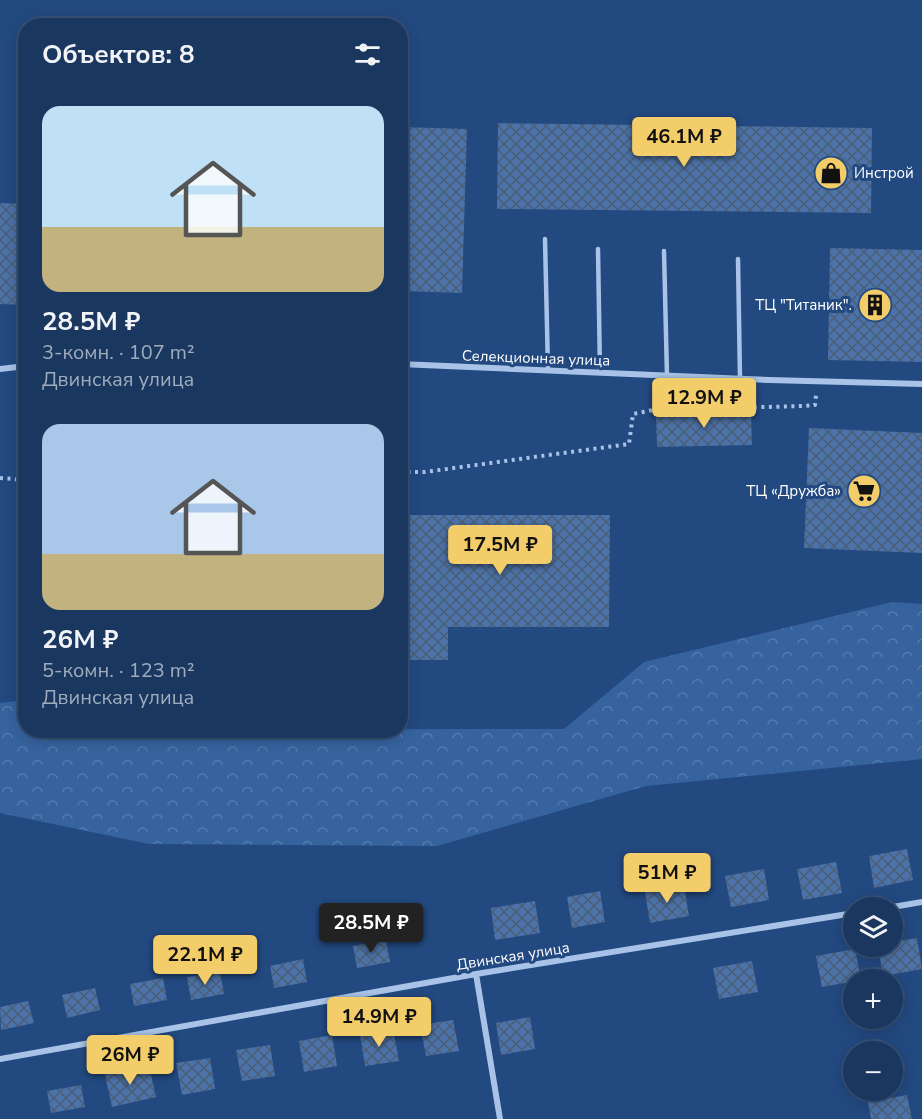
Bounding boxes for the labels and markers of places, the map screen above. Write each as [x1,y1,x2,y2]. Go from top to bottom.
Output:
pin: 46.1M ₽ [629,117,739,168]
shop icon: Инстрой [813,155,849,191]
place label: Инстрой [854,163,914,183]
building icon: ТЦ "Титаник". [857,287,893,323]
place label: ТЦ "Титаник". [755,295,852,315]
pin: 12.9M ₽ [649,378,759,429]
supermarket icon: ТЦ «Дружба» [846,473,882,509]
place label: ТЦ «Дружба» [746,481,841,501]
pin: 17.5M ₽ [445,525,555,576]
pin: 51M ₽ [625,853,709,904]
pin: 28.5M ₽ [316,903,426,954]
pin: 22.1M ₽ [150,935,260,986]
pin: 14.9M ₽ [324,997,434,1048]
pin: 26M ₽ [88,1035,172,1086]

